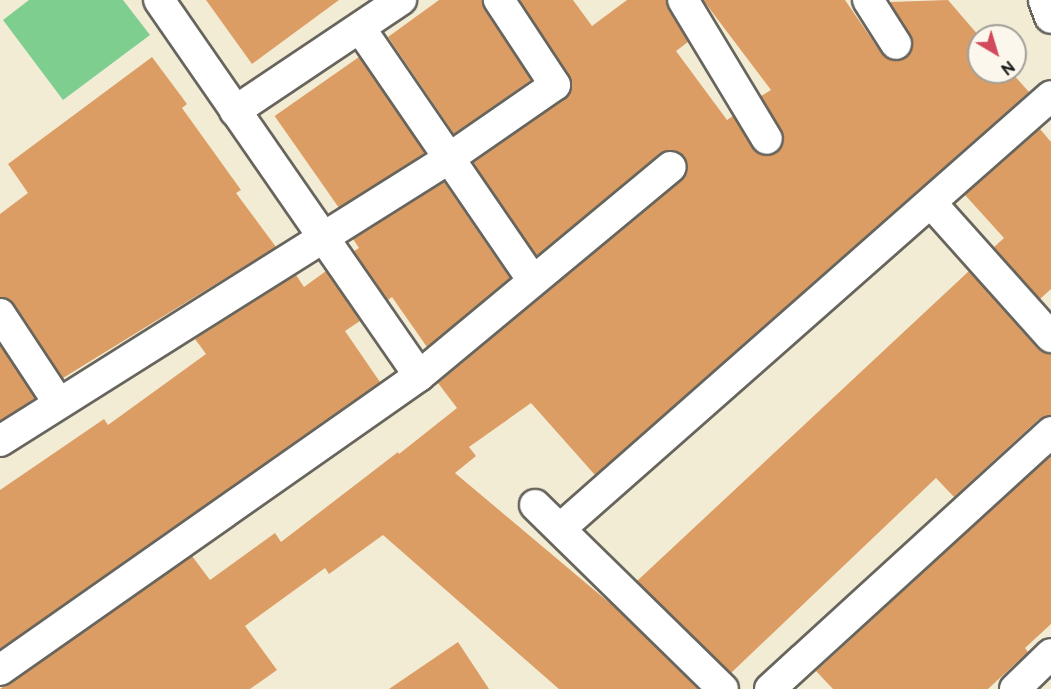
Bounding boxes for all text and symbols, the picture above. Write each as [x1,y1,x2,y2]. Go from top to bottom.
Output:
north arrow [967,24,1027,84]
text: N [997,56,1018,78]

